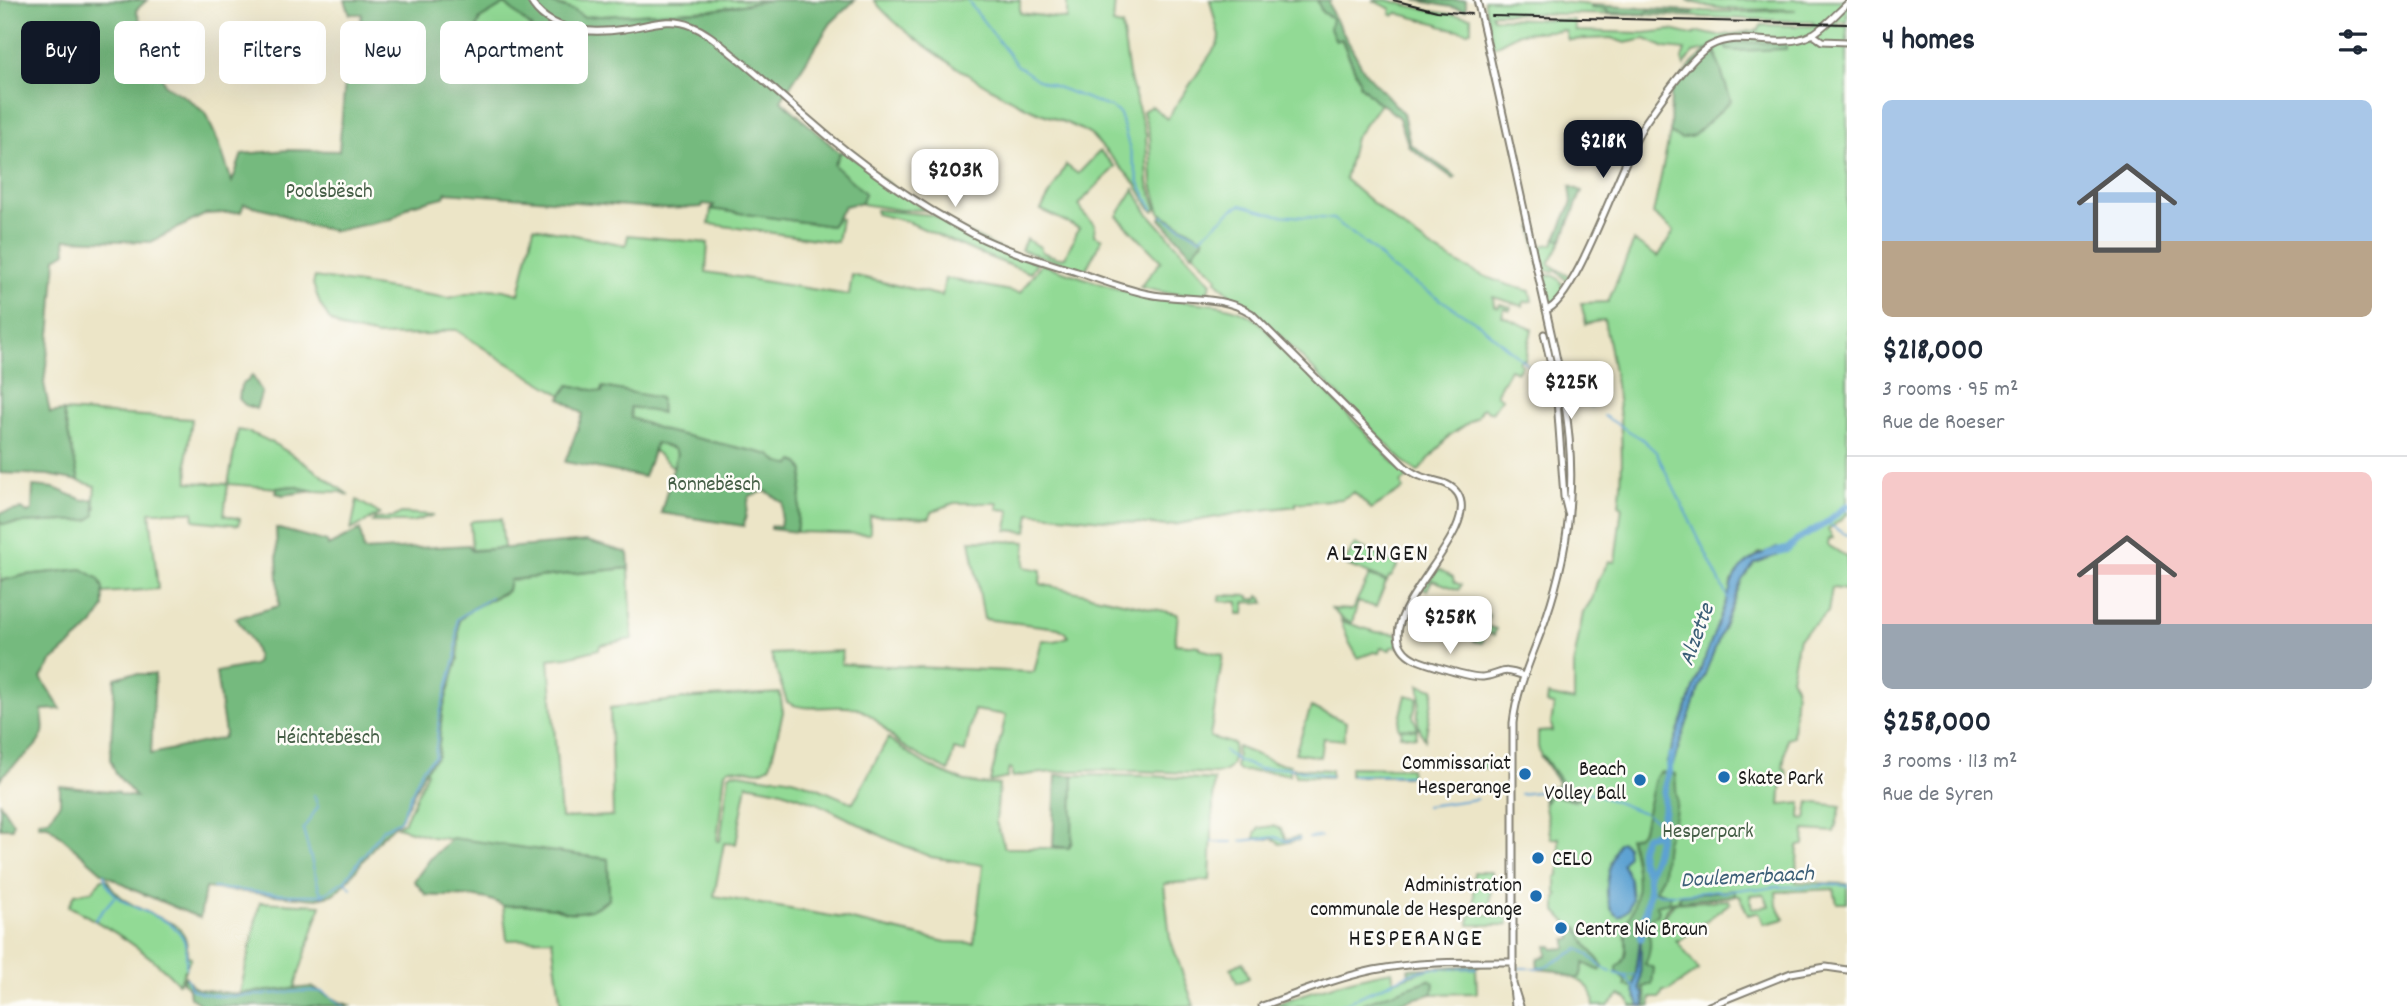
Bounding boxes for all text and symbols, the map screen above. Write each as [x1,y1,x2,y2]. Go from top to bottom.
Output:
chip: Buy [21,21,100,84]
chip: Rent [114,21,205,84]
chip: Filters [219,21,326,84]
chip: New [340,21,426,84]
chip: Apartment [440,21,588,84]
text: 4 homes [1882,21,1975,64]
icon: filters [2334,23,2372,61]
pin: $218K [1554,120,1652,180]
text: $218K [1580,126,1626,159]
icon: home [2064,145,2190,271]
pin: $203K [906,150,1004,209]
text: $203K [927,155,983,188]
park label: Poolsbësch [285,178,373,208]
text: $218,000 [1882,331,1984,374]
pin: $225K [1522,362,1620,421]
text: $225K [1544,367,1598,400]
text: 3 rooms · 95 m² [1882,374,2018,407]
text: Rue de Roeser [1882,407,2005,440]
park label: Ronnebësch [667,471,761,501]
icon: home [2064,517,2190,643]
district label: ALZINGEN [1326,538,1430,572]
pin: $258K [1401,596,1499,656]
water label: Alzette [1672,598,1725,671]
text: $258K [1424,602,1476,635]
text: $258,000 [1882,703,1991,746]
park label: Héichtebësch [276,724,380,754]
text: 3 rooms · 113 m² [1882,746,2018,779]
place label: Commissariat Hesperange [1402,750,1511,804]
place label: Beach Volley Ball [1544,756,1626,810]
place label: Skate Park [1738,765,1823,795]
marker: Commissariat Hesperange [1517,766,1533,782]
marker: Skate Park [1716,769,1732,785]
marker: Beach Volley Ball [1632,772,1648,788]
text: Rue de Syren [1882,779,1993,812]
park label: Hesperpark [1662,818,1754,848]
place label: CELO [1552,846,1593,876]
marker: CELO [1530,850,1546,866]
water label: Doulemerbaach [1680,858,1816,898]
place label: Administration communale de Hesperange [1310,872,1522,926]
marker: Administration communale de Hesperange [1528,888,1544,904]
place label: Centre Nic Braun [1575,916,1708,946]
marker: Centre Nic Braun [1553,920,1569,936]
district label: HESPERANGE [1348,923,1484,957]

